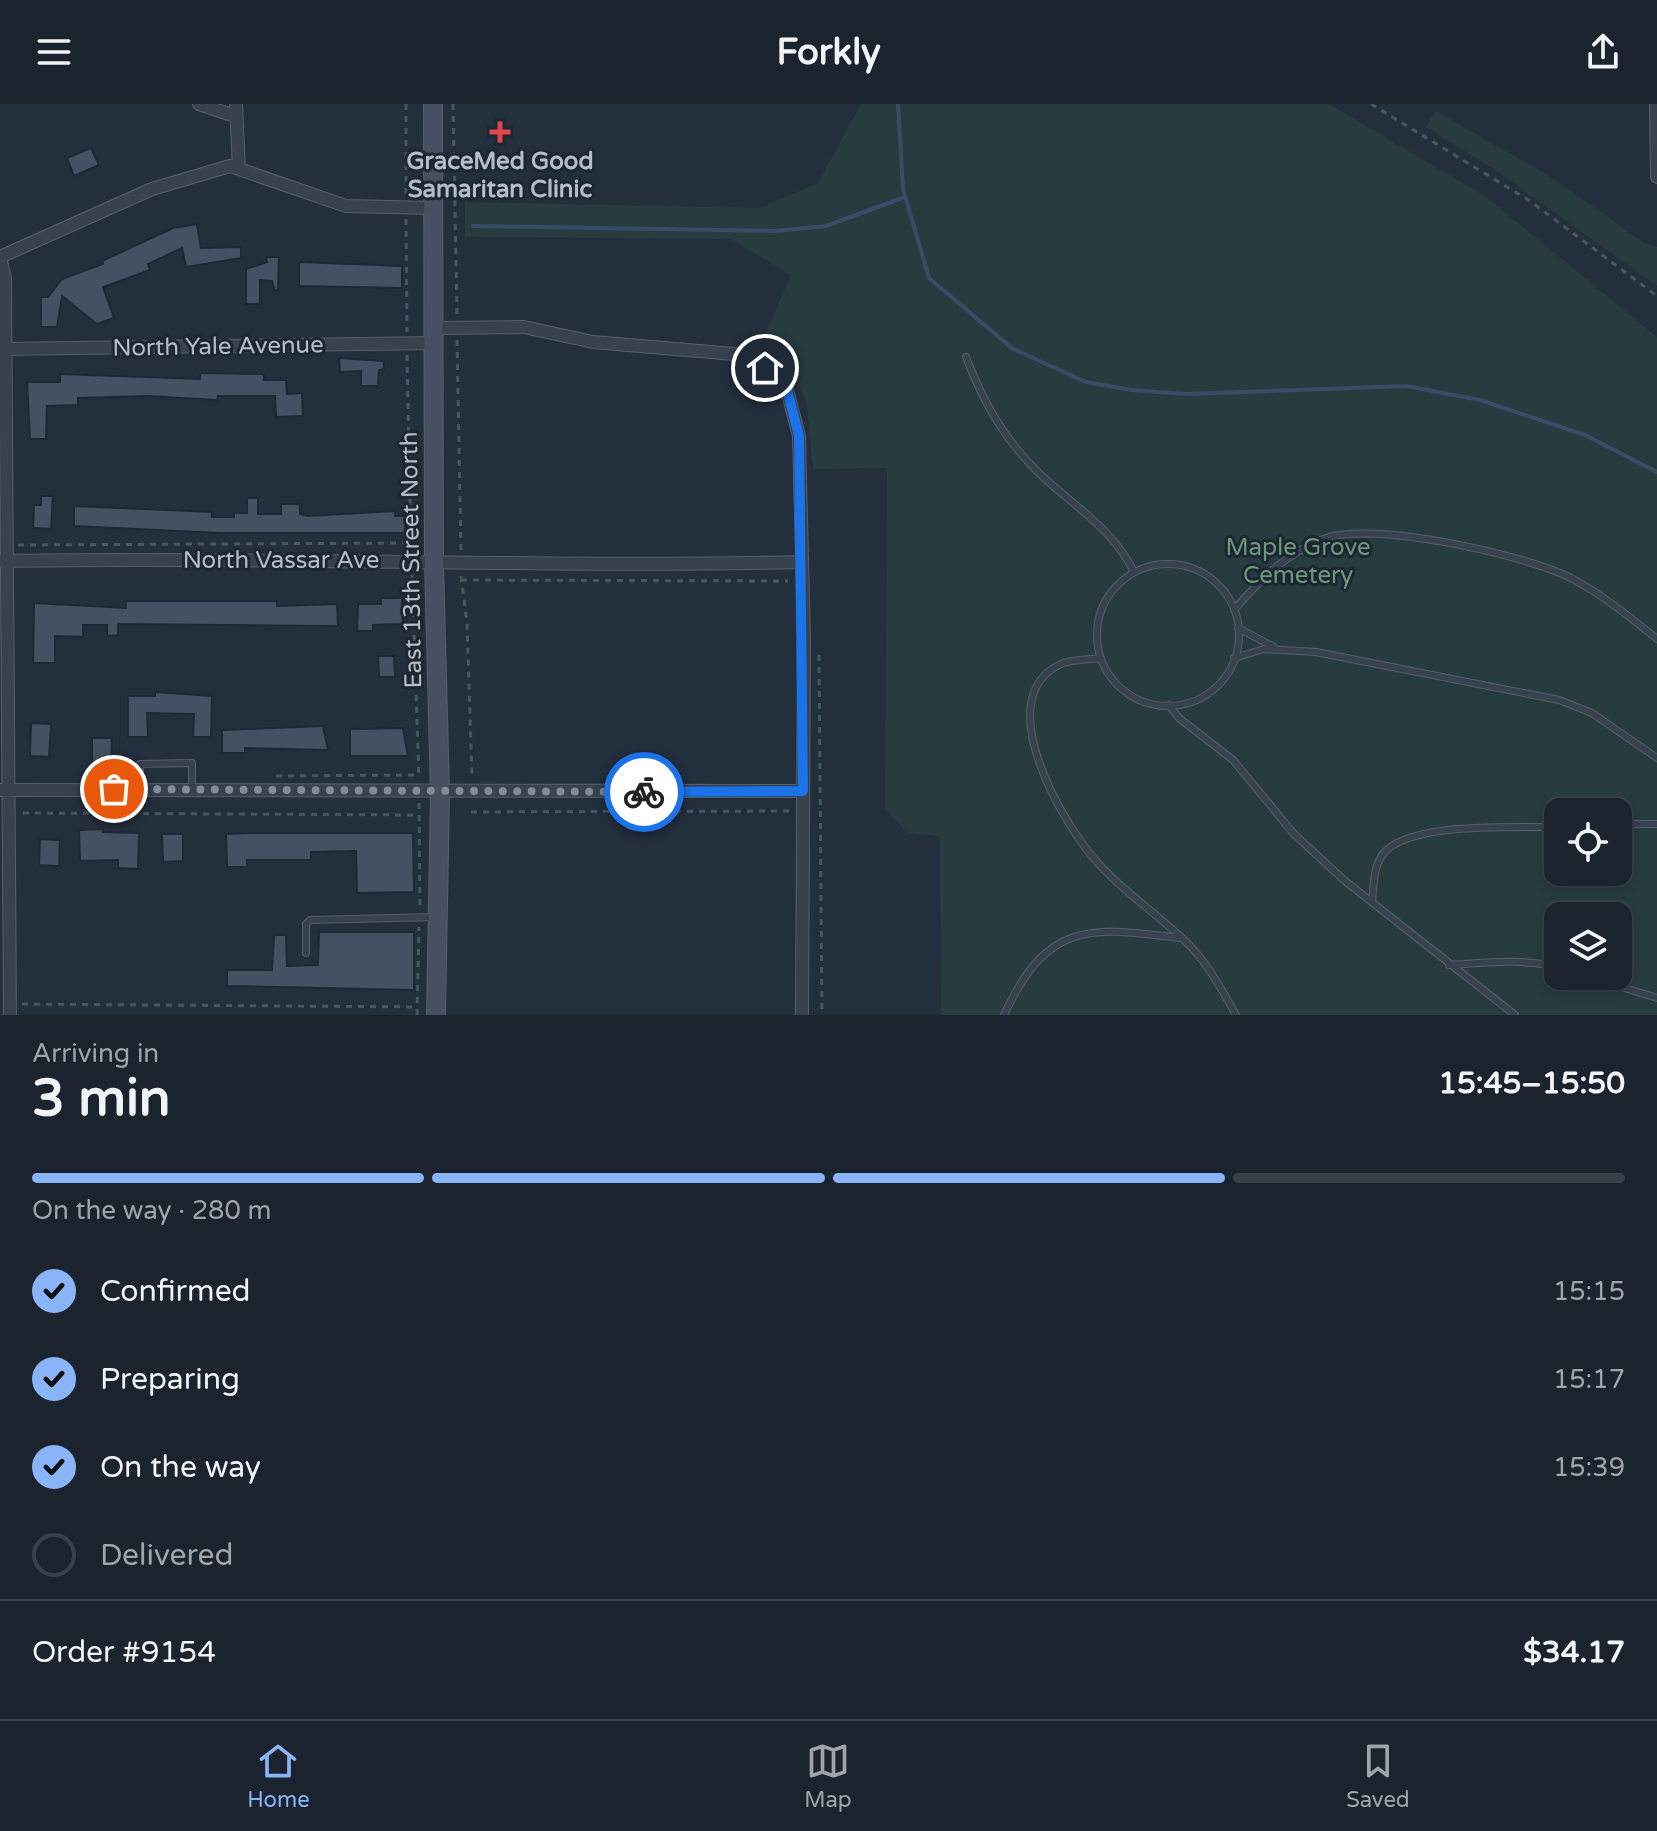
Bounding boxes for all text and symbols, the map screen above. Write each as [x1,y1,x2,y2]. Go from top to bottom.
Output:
icon: menu [32,30,76,74]
icon: share [1581,30,1625,74]
text: Forkly [776,31,881,74]
marker: GraceMed Good Samaritan Clinic [489,121,511,143]
place label: GraceMed Good Samaritan Clinic [406,147,594,204]
street label: North Yale Avenue [112,330,324,363]
pin [731,334,799,402]
icon: home [743,346,787,390]
street label: East 13th Street North [395,431,428,689]
park label: Maple Grove Cemetery [1225,533,1371,590]
street label: North Vassar Ave [183,546,379,575]
courier [604,752,684,832]
pin [80,755,148,823]
icon: bag [92,767,136,811]
icon: bike [622,770,666,814]
map controls [1544,798,1632,990]
button: locate [1544,798,1632,886]
button: layers [1544,902,1632,990]
text: Arriving in [32,1038,159,1069]
text: 15:45–15:50 [1438,1065,1625,1102]
text: 3 min [32,1067,171,1130]
text: On the way · 280 m [32,1195,271,1226]
icon: check [32,1269,76,1313]
text: Confirmed [100,1273,251,1310]
text: 15:15 [1553,1276,1625,1307]
icon: check [32,1357,76,1401]
text: Preparing [100,1361,240,1398]
text: 15:17 [1553,1364,1625,1395]
icon: check [32,1445,76,1489]
text: On the way [100,1449,261,1486]
text: 15:39 [1553,1452,1625,1483]
text: Delivered [100,1537,234,1574]
text: Order #9154 [32,1634,216,1671]
text: $34.17 [1523,1634,1625,1671]
tab: Home [247,1739,310,1813]
tab: Map [804,1739,852,1813]
tab: Saved [1346,1739,1410,1813]

